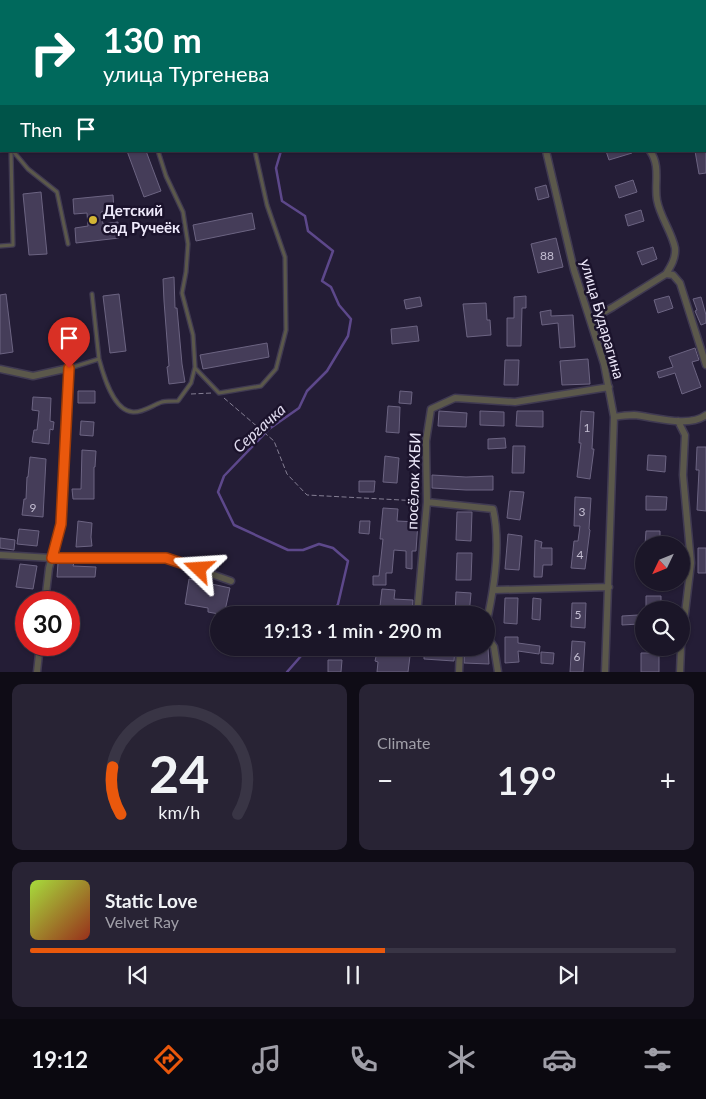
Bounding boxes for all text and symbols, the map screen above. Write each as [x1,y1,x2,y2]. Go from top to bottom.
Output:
text: 130 m [103,18,202,60]
icon: right [20,20,85,85]
text: улица Тургенева [103,60,270,87]
icon: arrive [72,115,100,143]
text: Then [20,118,62,141]
place label: Детский сад Ручеёк [103,201,181,236]
marker: Детский сад Ручеёк [87,214,99,226]
house number: 88 [540,248,554,263]
street label: улица Бударагина [577,257,629,381]
pin [48,317,90,368]
icon: arrive [55,324,83,352]
water label: Сергачка [229,399,289,456]
house number: 1 [584,420,591,435]
street label: посёлок ЖБИ [402,432,424,530]
house number: 9 [30,500,37,515]
house number: 3 [579,504,586,519]
north arrow [635,536,690,591]
map controls [635,536,690,656]
position arrow [172,542,224,594]
house number: 4 [577,547,584,562]
speed limit sign: 30 [15,591,80,656]
button: search [635,601,690,656]
house number: 5 [575,607,582,622]
text: 19:13 · 1 min · 290 m [263,619,442,642]
house number: 6 [574,649,581,664]
text: Climate [377,733,430,752]
text: 24 [149,742,210,804]
text: 19° [497,757,556,803]
text: − [377,763,393,797]
text: + [660,763,676,797]
text: km/h [159,801,200,823]
text: Static Love [105,889,197,912]
text: Velvet Ray [105,912,179,931]
icon: previous [124,961,152,989]
icon: pause [339,961,367,989]
icon: next [554,961,582,989]
icon: directions [151,1042,186,1077]
icon: music [249,1042,284,1077]
icon: phone [346,1042,381,1077]
icon: climate [444,1042,479,1077]
icon: car [542,1042,577,1077]
icon: filters [640,1042,675,1077]
text: 19:12 [31,1046,88,1073]

